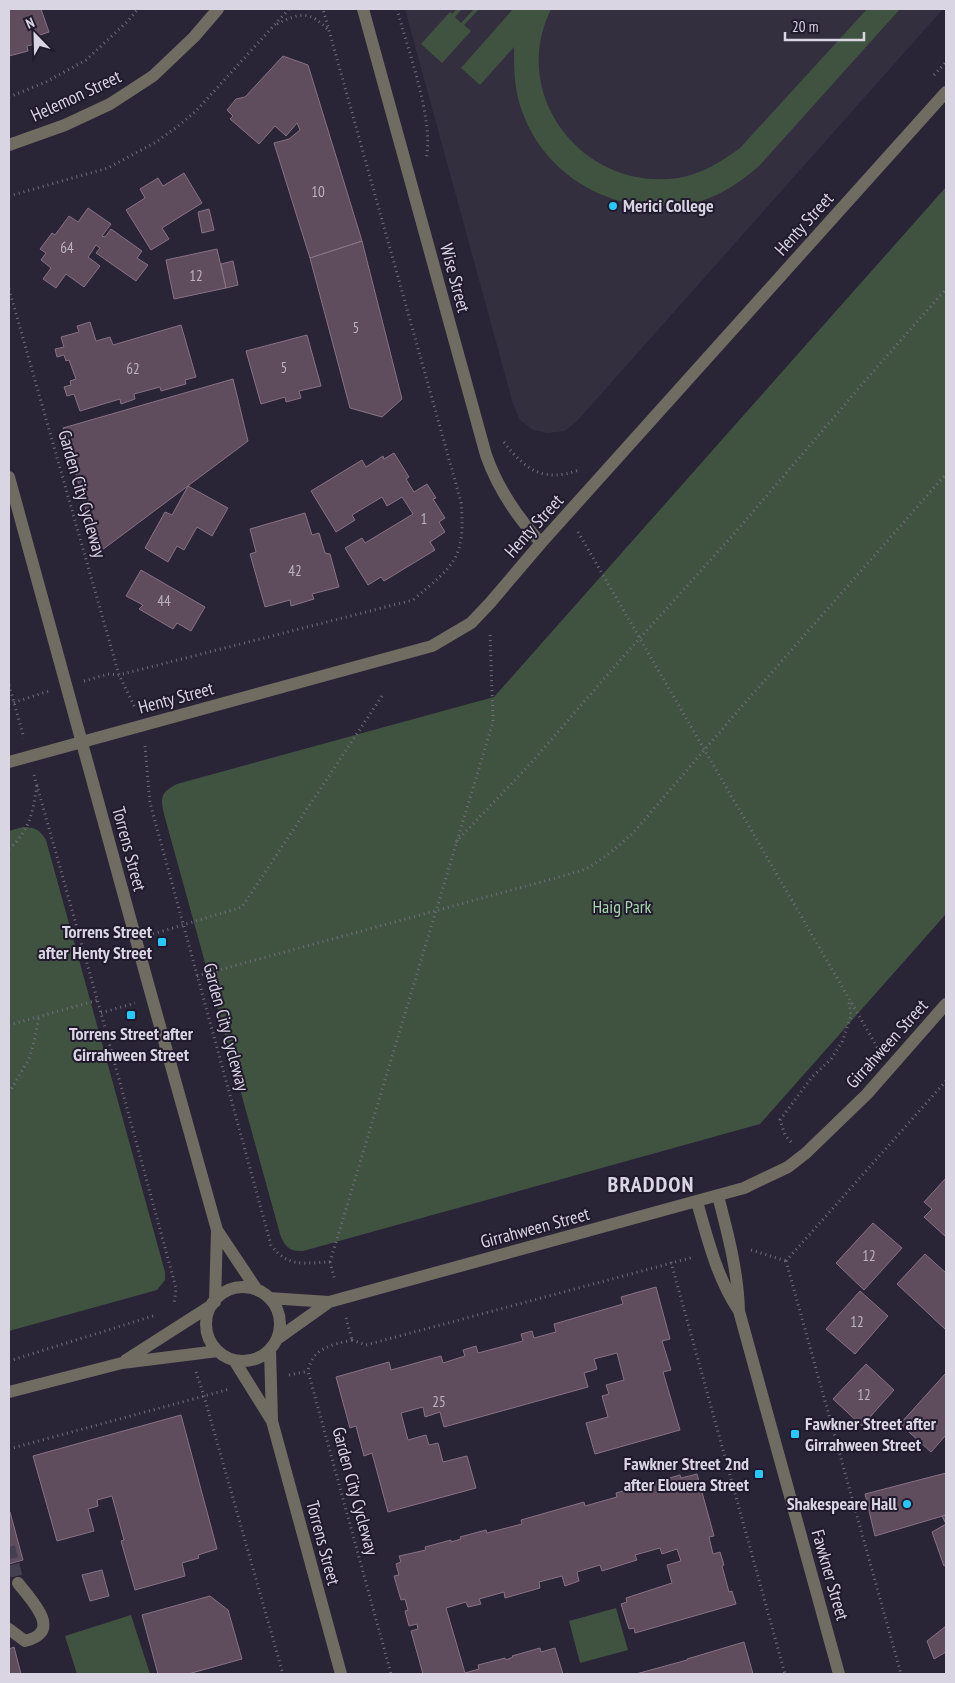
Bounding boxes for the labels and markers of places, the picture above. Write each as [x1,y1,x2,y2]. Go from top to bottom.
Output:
place label: Merici College [623,194,714,217]
marker: Merici College [607,200,619,212]
place label: Torrens Street after Henty Street [38,920,153,964]
marker: Torrens Street after Henty Street [156,936,168,948]
marker: Torrens Street after Girrahween Street [125,1009,137,1021]
place label: Torrens Street after Girrahween Street [69,1022,194,1066]
place label: Fawkner Street after Girrahween Street [805,1412,937,1456]
marker: Fawkner Street after Girrahween Street [789,1428,801,1440]
place label: Fawkner Street 2nd after Elouera Street [624,1452,750,1496]
marker: Fawkner Street 2nd after Elouera Street [753,1468,765,1480]
place label: Shakespeare Hall [787,1492,898,1515]
marker: Shakespeare Hall [901,1498,913,1510]

